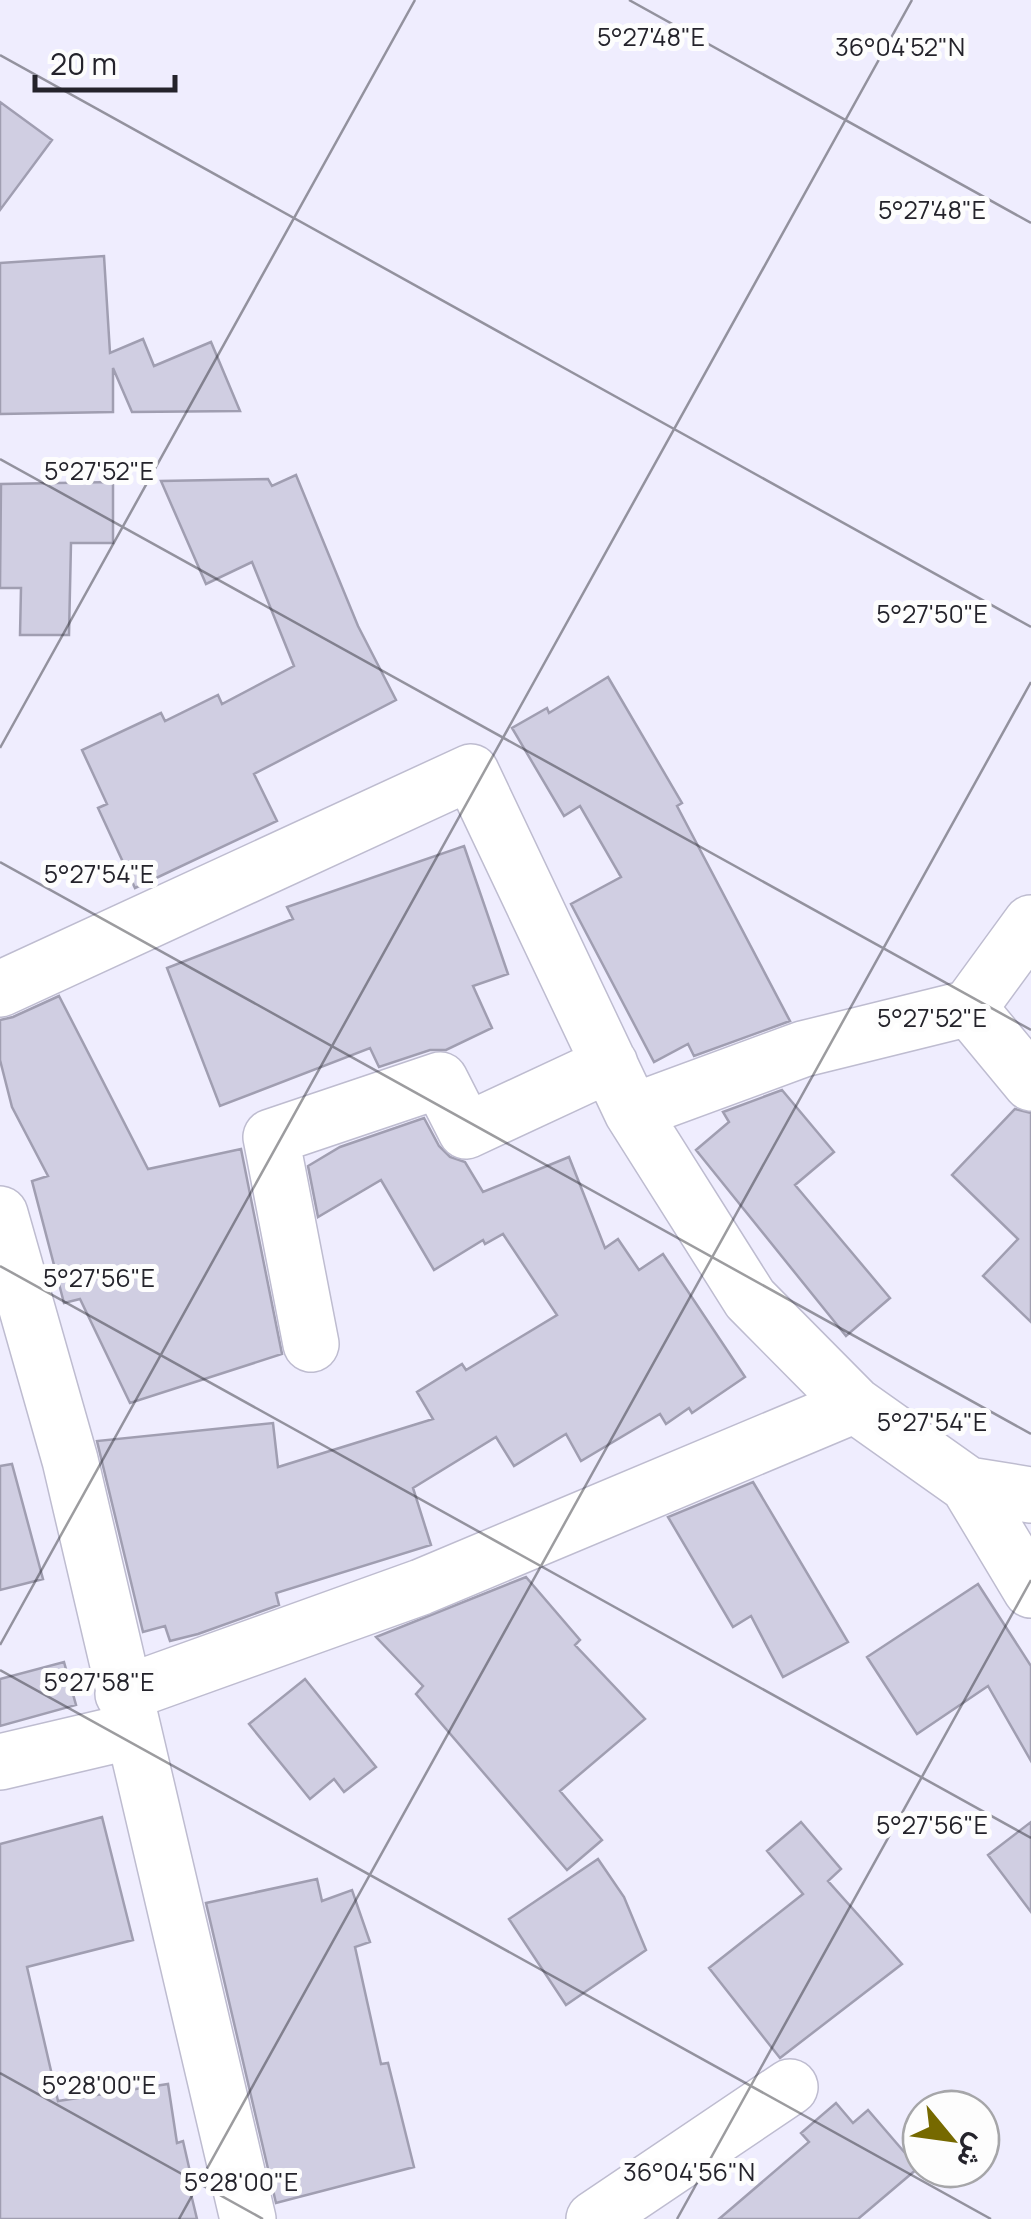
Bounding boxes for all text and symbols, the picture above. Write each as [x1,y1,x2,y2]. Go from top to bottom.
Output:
text: 5°27'48"E [597,19,705,54]
text: 36°04'52"N [835,29,965,64]
scale bar [35,30,175,92]
text: 20 m [50,43,117,84]
text: 5°27'48"E [878,192,986,227]
text: 5°27'52"E [44,453,154,488]
text: 5°27'50"E [876,596,988,631]
text: 5°27'54"E [44,856,154,891]
text: 5°27'52"E [877,1000,987,1035]
text: 5°27'56"E [43,1260,155,1295]
text: 5°27'54"E [877,1404,987,1439]
text: 5°27'58"E [44,1664,154,1699]
text: 5°27'56"E [876,1807,988,1842]
text: 5°28'00"E [42,2067,156,2102]
north arrow [901,2089,1001,2189]
text: ش [949,2128,999,2176]
text: 36°04'56"N [623,2154,755,2189]
text: 5°28'00"E [184,2164,298,2199]

